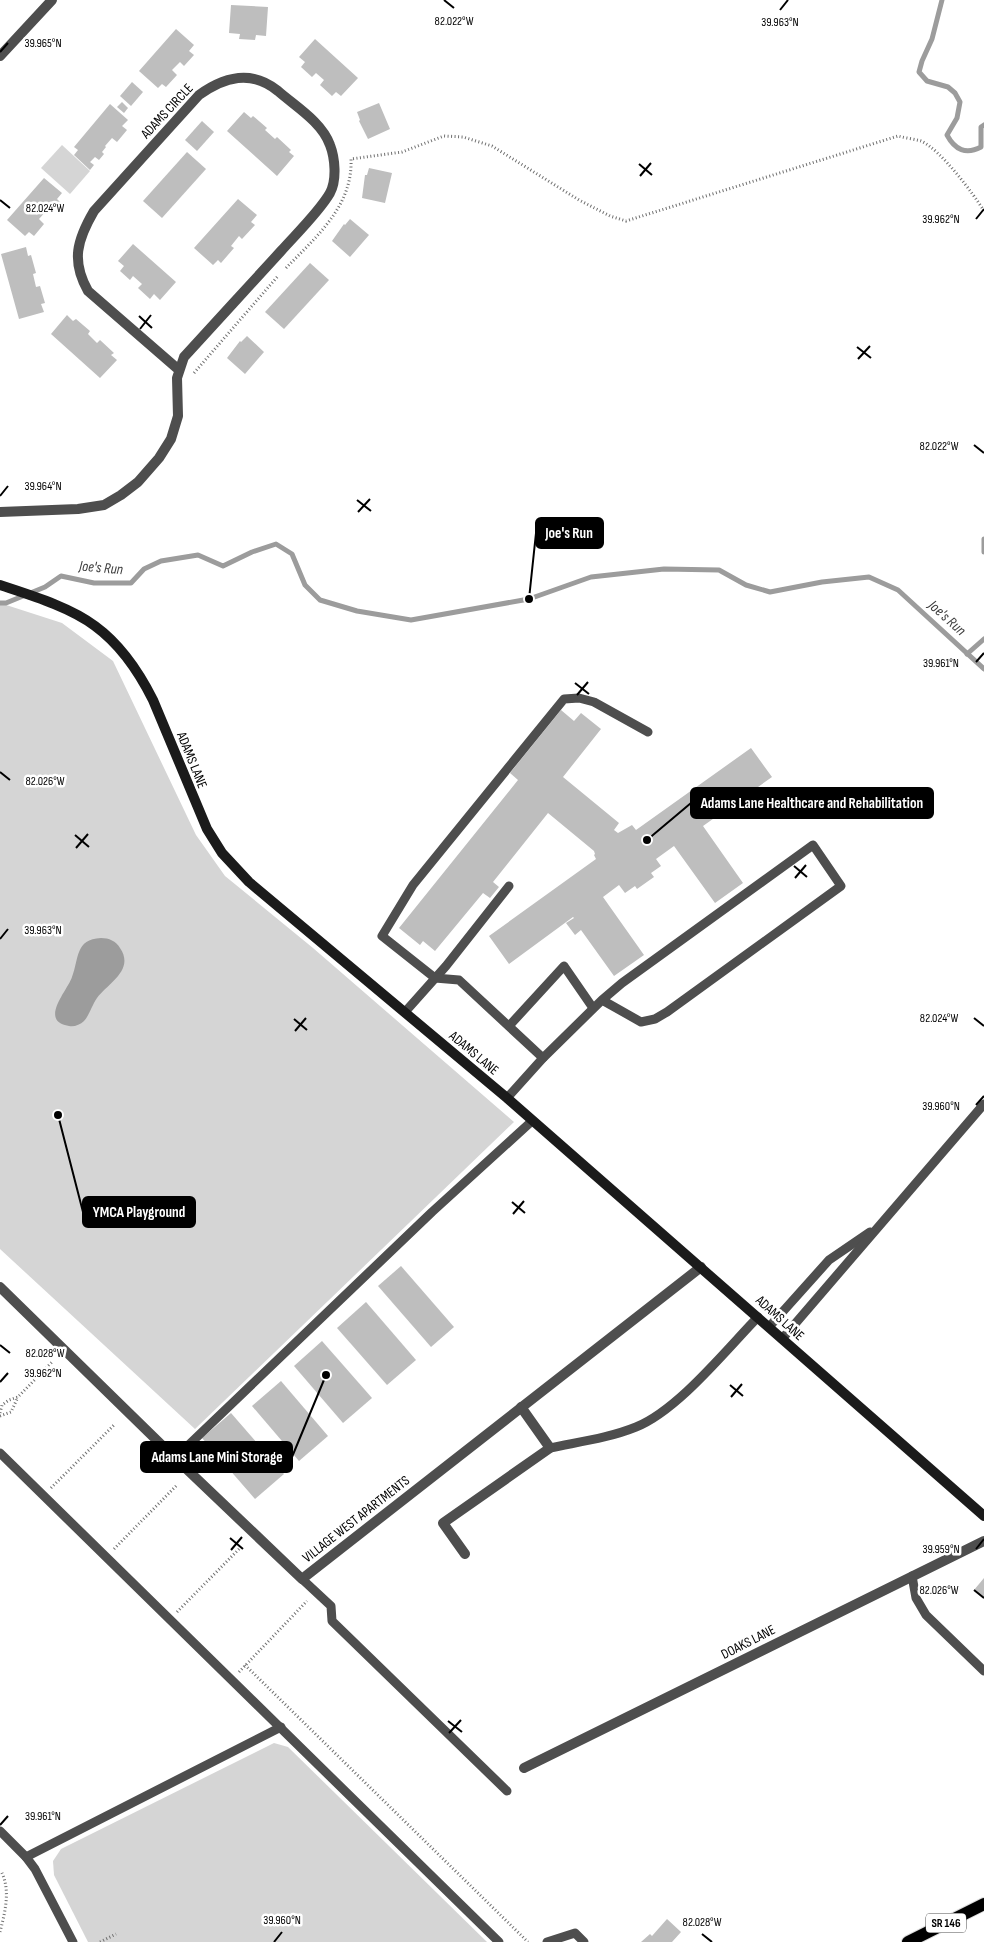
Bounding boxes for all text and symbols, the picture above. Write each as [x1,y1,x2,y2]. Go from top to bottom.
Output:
text: 82.022°W [435,14,474,29]
text: 39.963°N [761,15,799,30]
text: 39.965°N [24,36,62,51]
street label: ADAMS CIRCLE [137,80,197,143]
text: 82.024°W [26,201,64,216]
text: 39.962°N [922,212,960,227]
text: 82.022°W [920,439,959,454]
text: 39.964°N [24,479,62,494]
callout: Joe's Run [536,518,603,548]
text: Joe's Run [544,524,593,543]
water label: Joe's Run [77,557,124,579]
water label: Joe's Run [924,596,970,640]
text: 39.961°N [923,656,959,671]
street label: ADAMS LANE [173,728,211,791]
text: 82.026°W [25,774,65,789]
callout: Adams Lane Healthcare and Rehabilitation [691,788,933,818]
text: Adams Lane Healthcare and Rehabilitation [700,794,923,813]
text: 39.963°N [24,923,62,938]
text: 82.024°W [920,1011,958,1026]
street label: ADAMS LANE [445,1027,502,1079]
text: 39.960°N [922,1099,960,1114]
callout: YMCA Playground [83,1197,195,1227]
text: YMCA Playground [93,1203,185,1222]
street label: ADAMS LANE [751,1291,808,1344]
text: 82.028°W [25,1346,65,1361]
text: 39.962°N [24,1366,62,1381]
callout: Adams Lane Mini Storage [141,1442,292,1472]
text: Adams Lane Mini Storage [150,1448,283,1467]
street label: VILLAGE WEST APARTMENTS [299,1472,413,1566]
text: 39.959°N [922,1542,960,1557]
text: 82.026°W [919,1583,959,1598]
street label: DOAKS LANE [718,1621,778,1663]
text: 39.961°N [25,1809,61,1824]
text: 39.960°N [263,1913,301,1928]
road number: SR 146 [926,1914,966,1932]
text: 82.028°W [682,1915,722,1930]

